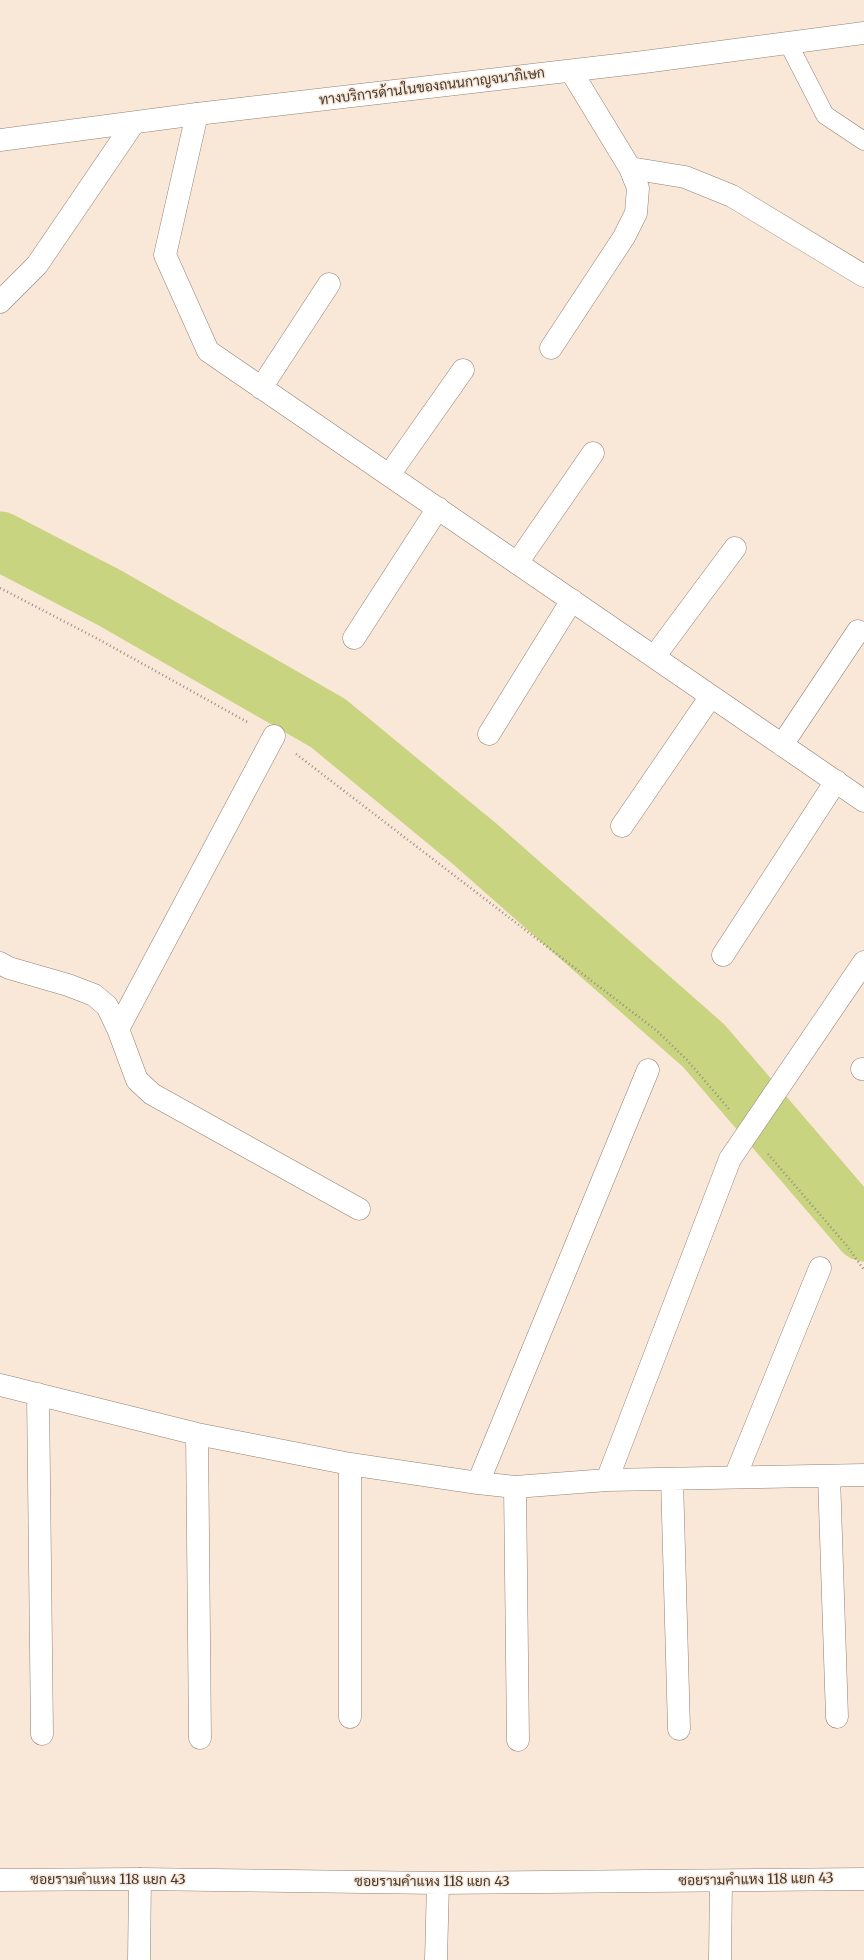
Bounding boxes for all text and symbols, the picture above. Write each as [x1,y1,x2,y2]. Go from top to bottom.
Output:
street label: ทางบริการด้านในของถนนกาญจนาภิเษก [318,65,546,109]
street label: ซอยรามคำแหง 118 แยก 43 [678,1870,834,1890]
street label: ซอยรามคำแหง 118 แยก 43 [30,1872,186,1888]
street label: ซอยรามคำแหง 118 แยก 43 [354,1874,510,1890]

